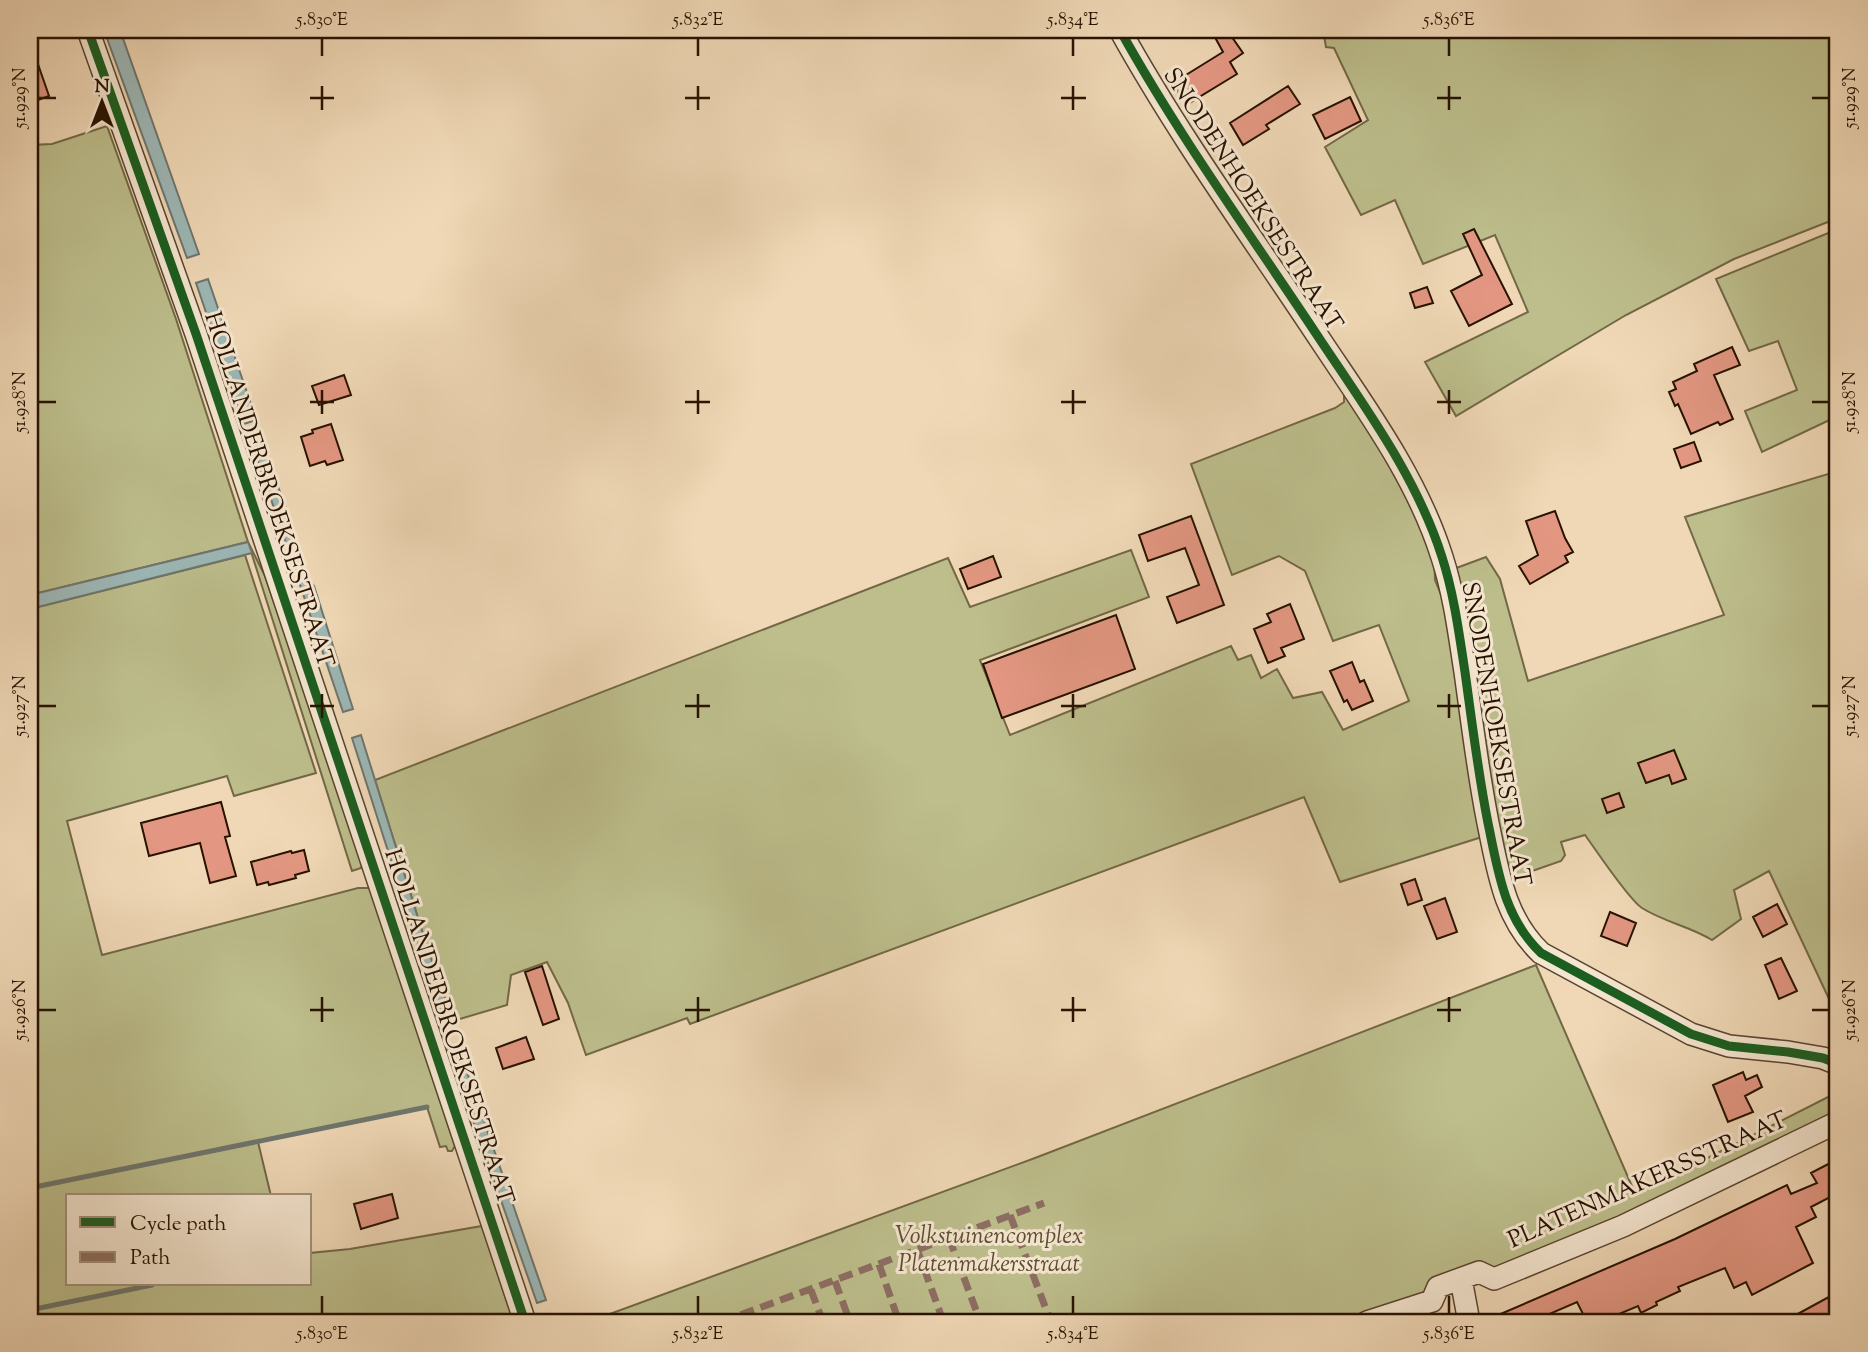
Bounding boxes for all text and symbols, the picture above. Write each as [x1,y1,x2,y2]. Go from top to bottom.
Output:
text: 5.830°E [295,8,348,34]
text: 5.832°E [672,8,723,34]
text: 5.834°E [1046,8,1099,34]
text: 5.836°E [1422,8,1475,34]
street label: SNODENHOEKSESTRAAT [1154,62,1350,339]
north arrow [66,66,136,136]
text: 51.929°N [8,67,34,130]
text: 51.929°N [1838,67,1864,130]
text: N [94,74,110,101]
street label: HOLLANDERBROEKSESTRAAT [194,308,342,672]
text: 51.928°N [8,371,34,434]
text: 51.928°N [1838,371,1864,434]
street label: SNODENHOEKSESTRAAT [1452,579,1539,889]
text: 51.927°N [8,675,34,738]
text: 51.927°N [1838,675,1864,738]
street label: HOLLANDERBROEKSESTRAAT [374,845,522,1209]
text: 51.926°N [8,979,34,1042]
text: 51.926°N [1838,979,1864,1042]
street label: PLATENMAKERSSTRAAT [1503,1104,1793,1258]
legend [66,1194,312,1286]
text: Cycle path [130,1210,227,1240]
park label: Volkstuinencomplex Platenmakersstraat [895,1220,1083,1282]
text: Path [130,1244,171,1274]
text: 5.830°E [295,1322,348,1348]
text: 5.832°E [672,1322,723,1348]
text: 5.834°E [1046,1322,1099,1348]
text: 5.836°E [1422,1322,1475,1348]

